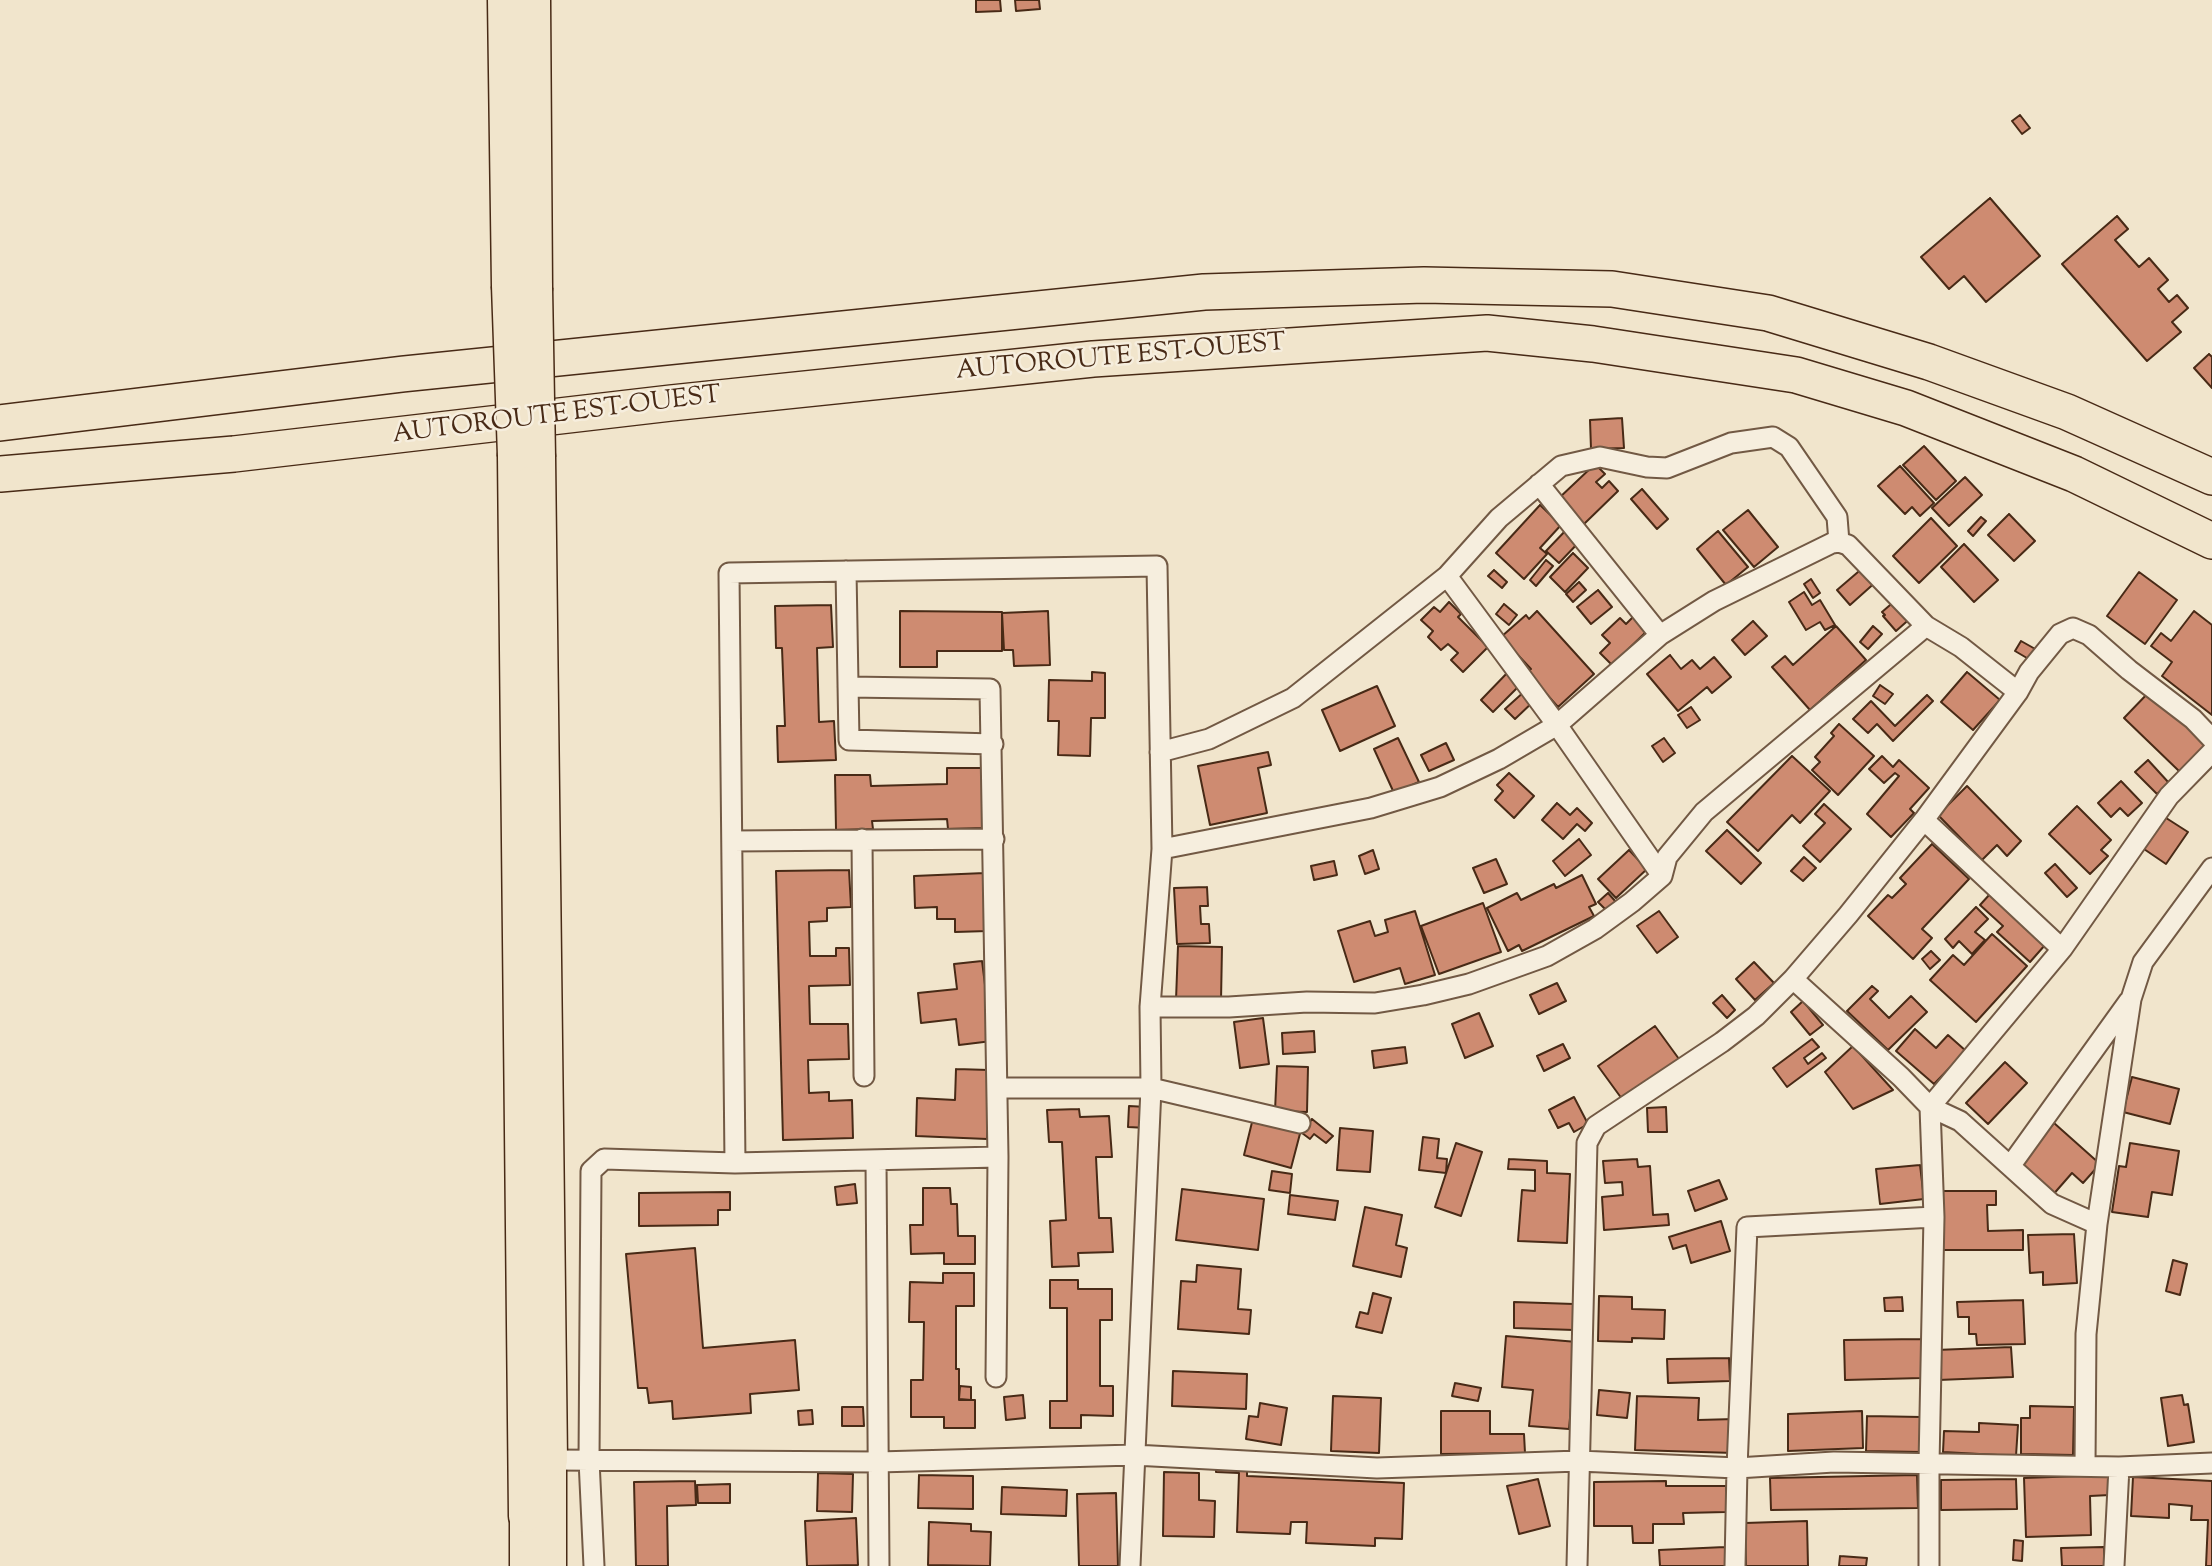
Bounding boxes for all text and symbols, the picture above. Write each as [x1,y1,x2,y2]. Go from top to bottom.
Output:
street label: AUTOROUTE EST-OUEST [955,329,1287,389]
street label: AUTOROUTE EST-OUEST [391,381,723,453]

